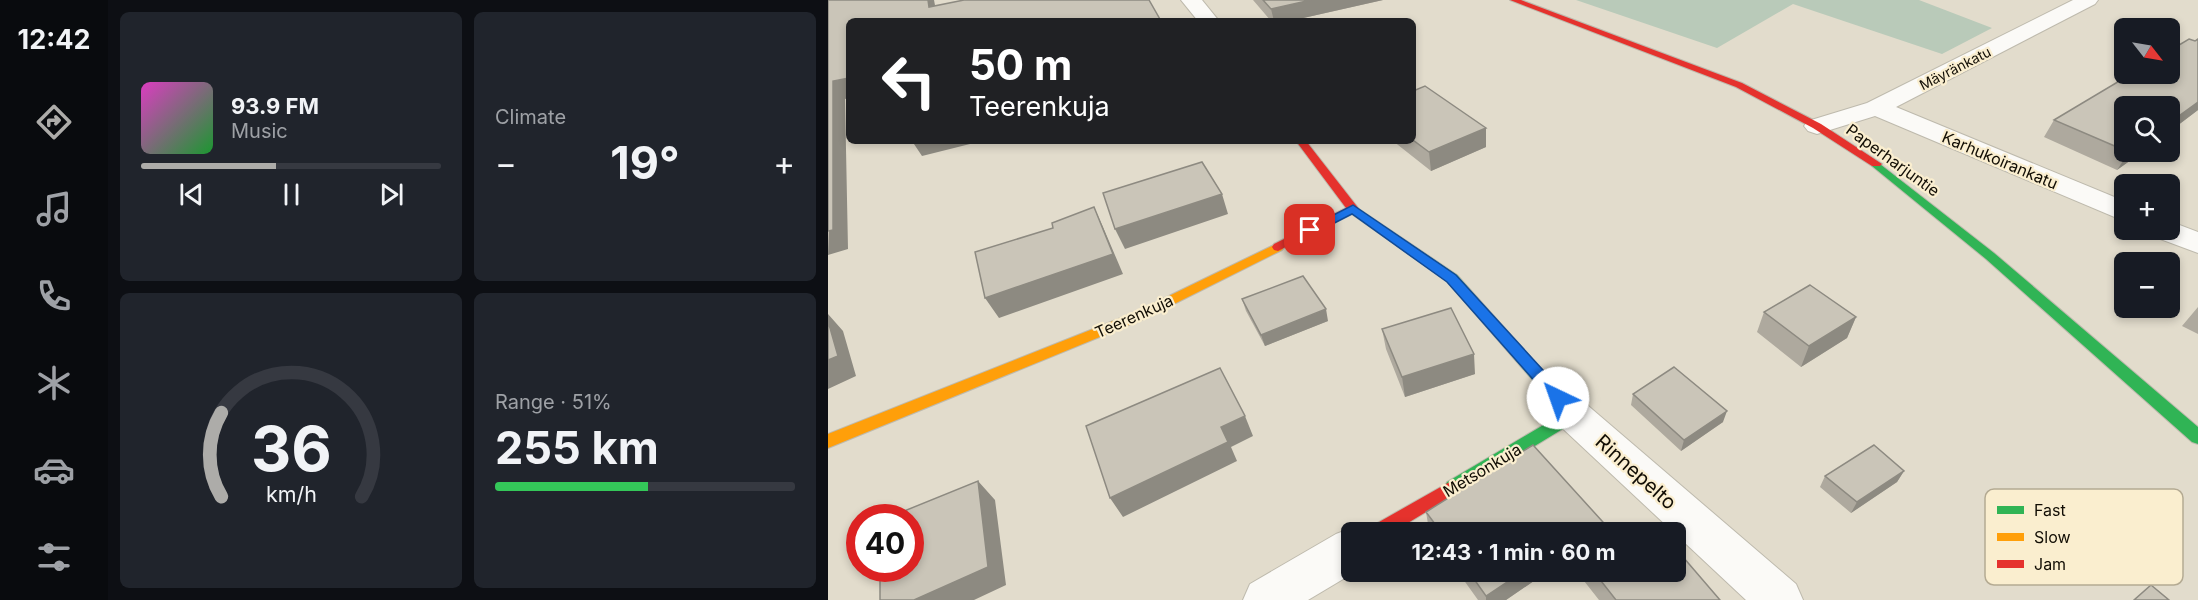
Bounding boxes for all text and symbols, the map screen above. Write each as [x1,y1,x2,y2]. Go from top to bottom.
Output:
north arrow [2114,18,2180,84]
map controls [2114,18,2180,318]
text: 12:42 [18,23,90,56]
text: 50 m [969,39,1072,90]
icon: left [870,42,948,120]
street label: Mäyränkatu [1916,43,1994,93]
text: Teerenkuja [969,90,1110,123]
text: 93.9 FM [231,93,319,119]
button: search [2114,96,2180,162]
icon: directions [33,101,75,143]
text: Climate [495,105,566,129]
text: Music [231,119,288,143]
street label: Paperharjuntie [1842,119,1944,201]
street label: Karhukoirankatu [1939,127,2061,193]
text: 19° [610,135,680,190]
text: − [495,143,517,183]
text: + [773,143,795,183]
button: + [2114,174,2180,240]
icon: previous [175,178,208,211]
icon: pause [275,178,308,211]
icon: next [375,178,408,211]
icon: music [33,188,75,230]
pin [1284,204,1335,255]
icon: arrive [1293,213,1326,246]
button: − [2114,252,2180,318]
icon: phone [33,275,75,317]
street label: Teerenkuja [1092,290,1176,342]
icon: climate [33,362,75,404]
position arrow [1526,366,1590,430]
text: Range · 51% [495,390,612,414]
text: 36 [251,411,331,486]
text: 255 km [495,420,659,475]
street label: Rinnepelto [1591,429,1681,515]
street label: Metsonkuja [1439,439,1525,501]
icon: car [33,449,75,491]
text: km/h [266,482,316,508]
legend [1985,489,2183,585]
text: Fast [2034,500,2066,520]
speed limit sign: 40 [846,504,924,582]
text: Slow [2034,527,2071,547]
icon: filters [33,536,75,578]
text: 12:43 · 1 min · 60 m [1411,539,1616,565]
text: Jam [2034,554,2066,574]

